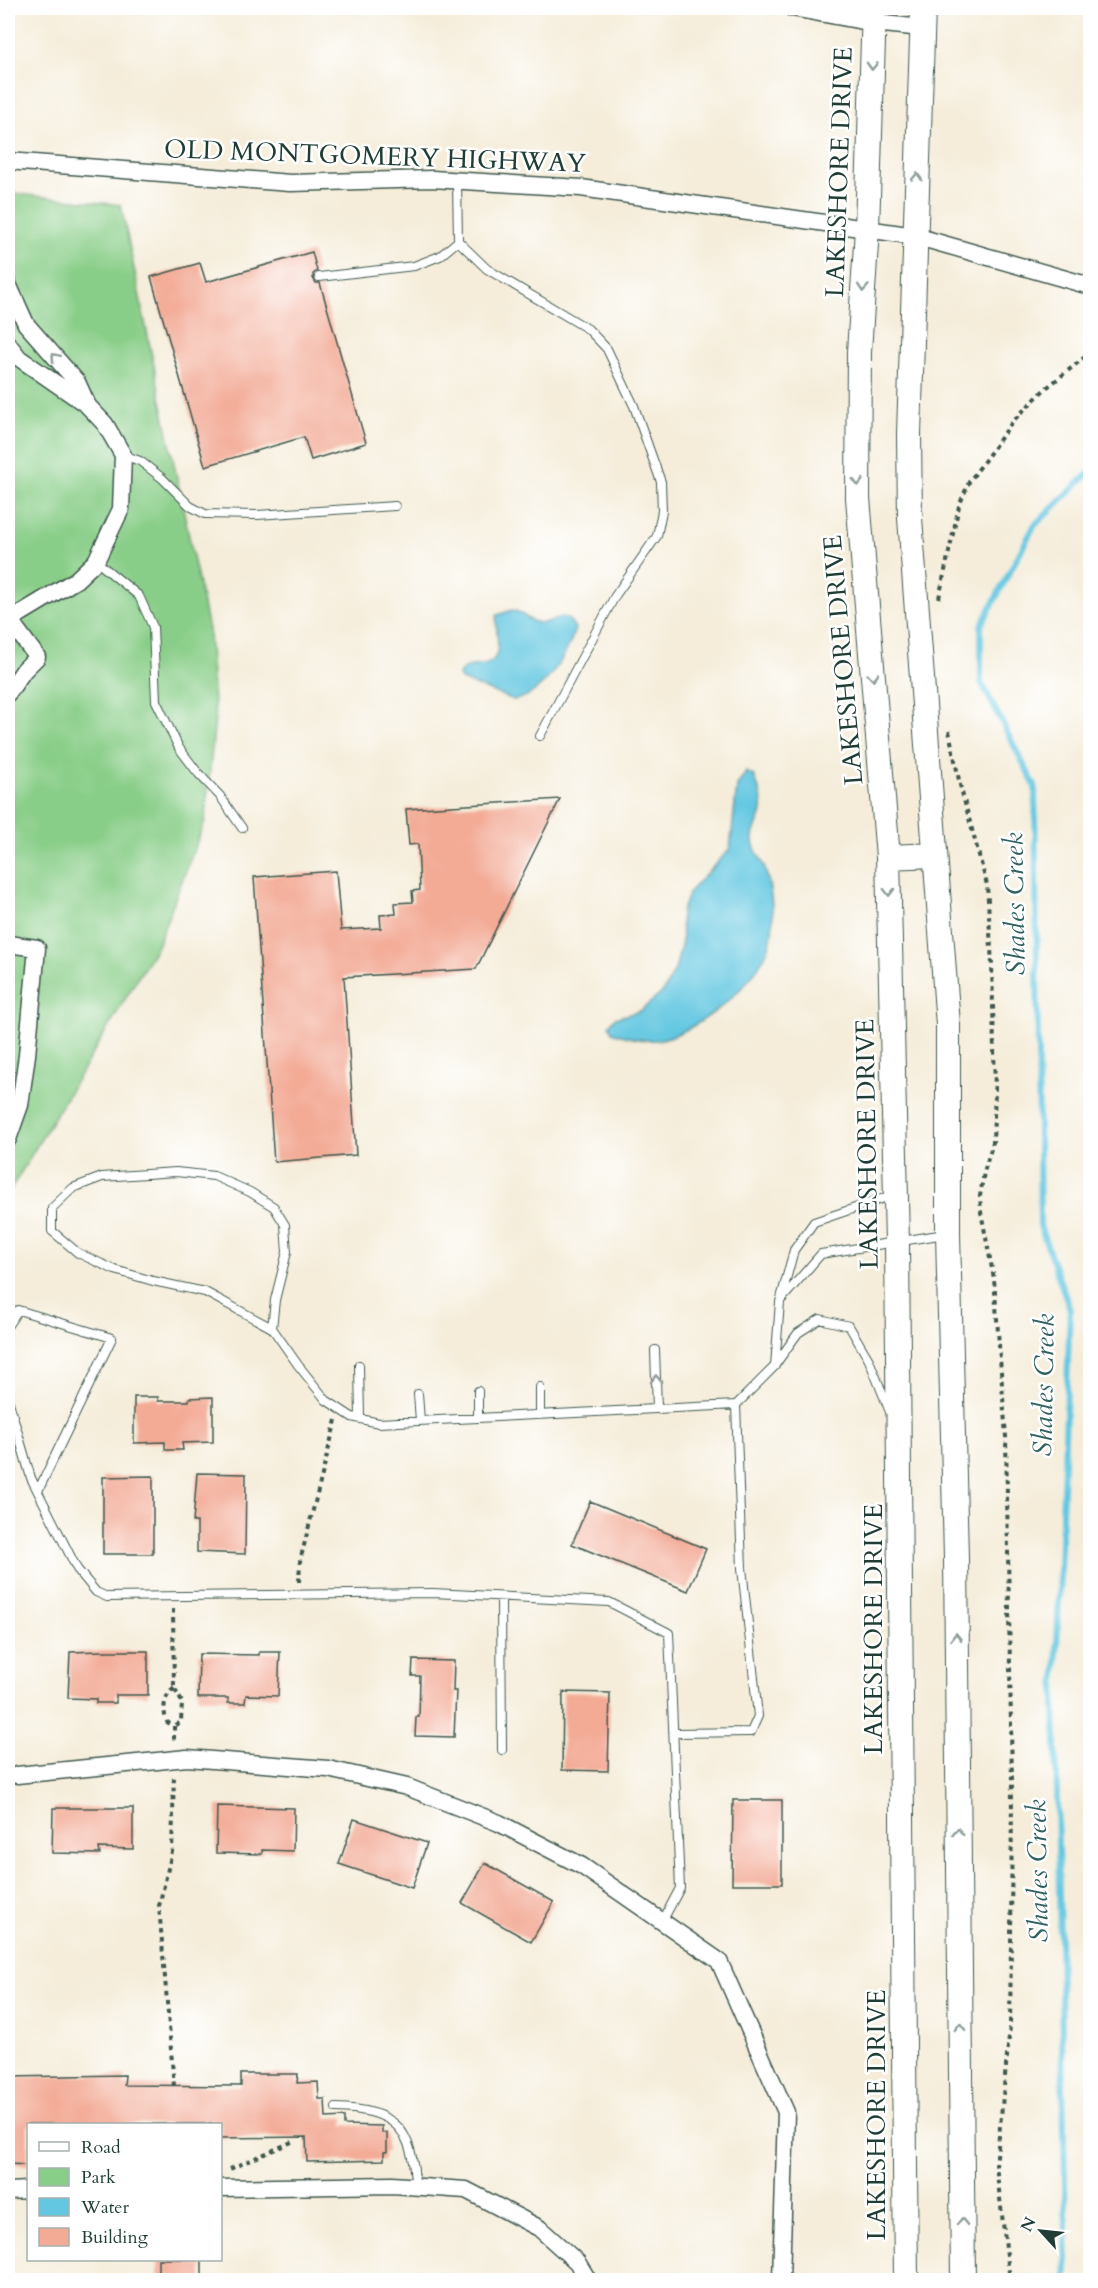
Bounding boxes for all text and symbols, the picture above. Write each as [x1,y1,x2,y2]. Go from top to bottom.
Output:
street label: LAKESHORE DRIVE [817,46,861,298]
one-way arrow [866,61,879,70]
street label: OLD MONTGOMERY HIGHWAY [164,131,587,181]
one-way arrow [911,173,923,182]
one-way arrow [857,283,870,292]
one-way arrow [51,353,62,364]
one-way arrow [852,478,864,487]
street label: LAKESHORE DRIVE [815,533,871,787]
one-way arrow [866,672,879,681]
water label: Shades Creek [995,832,1035,976]
one-way arrow [883,888,896,897]
street label: LAKESHORE DRIVE [847,1018,887,1270]
water label: Shades Creek [1024,1313,1064,1457]
one-way arrow [649,1375,662,1384]
street label: LAKESHORE DRIVE [856,1503,891,1755]
one-way arrow [950,1633,962,1642]
water label: Shades Creek [1018,1799,1058,1943]
one-way arrow [952,1828,964,1837]
street label: LAKESHORE DRIVE [859,1989,894,2241]
one-way arrow [954,2023,966,2032]
legend [27,2123,222,2261]
text: Road [81,2135,121,2160]
text: Park [81,2165,116,2190]
text: Water [80,2195,130,2220]
north arrow [1011,2201,1071,2261]
text: N [1016,2213,1042,2236]
one-way arrow [956,2218,968,2227]
text: Building [81,2225,149,2250]

